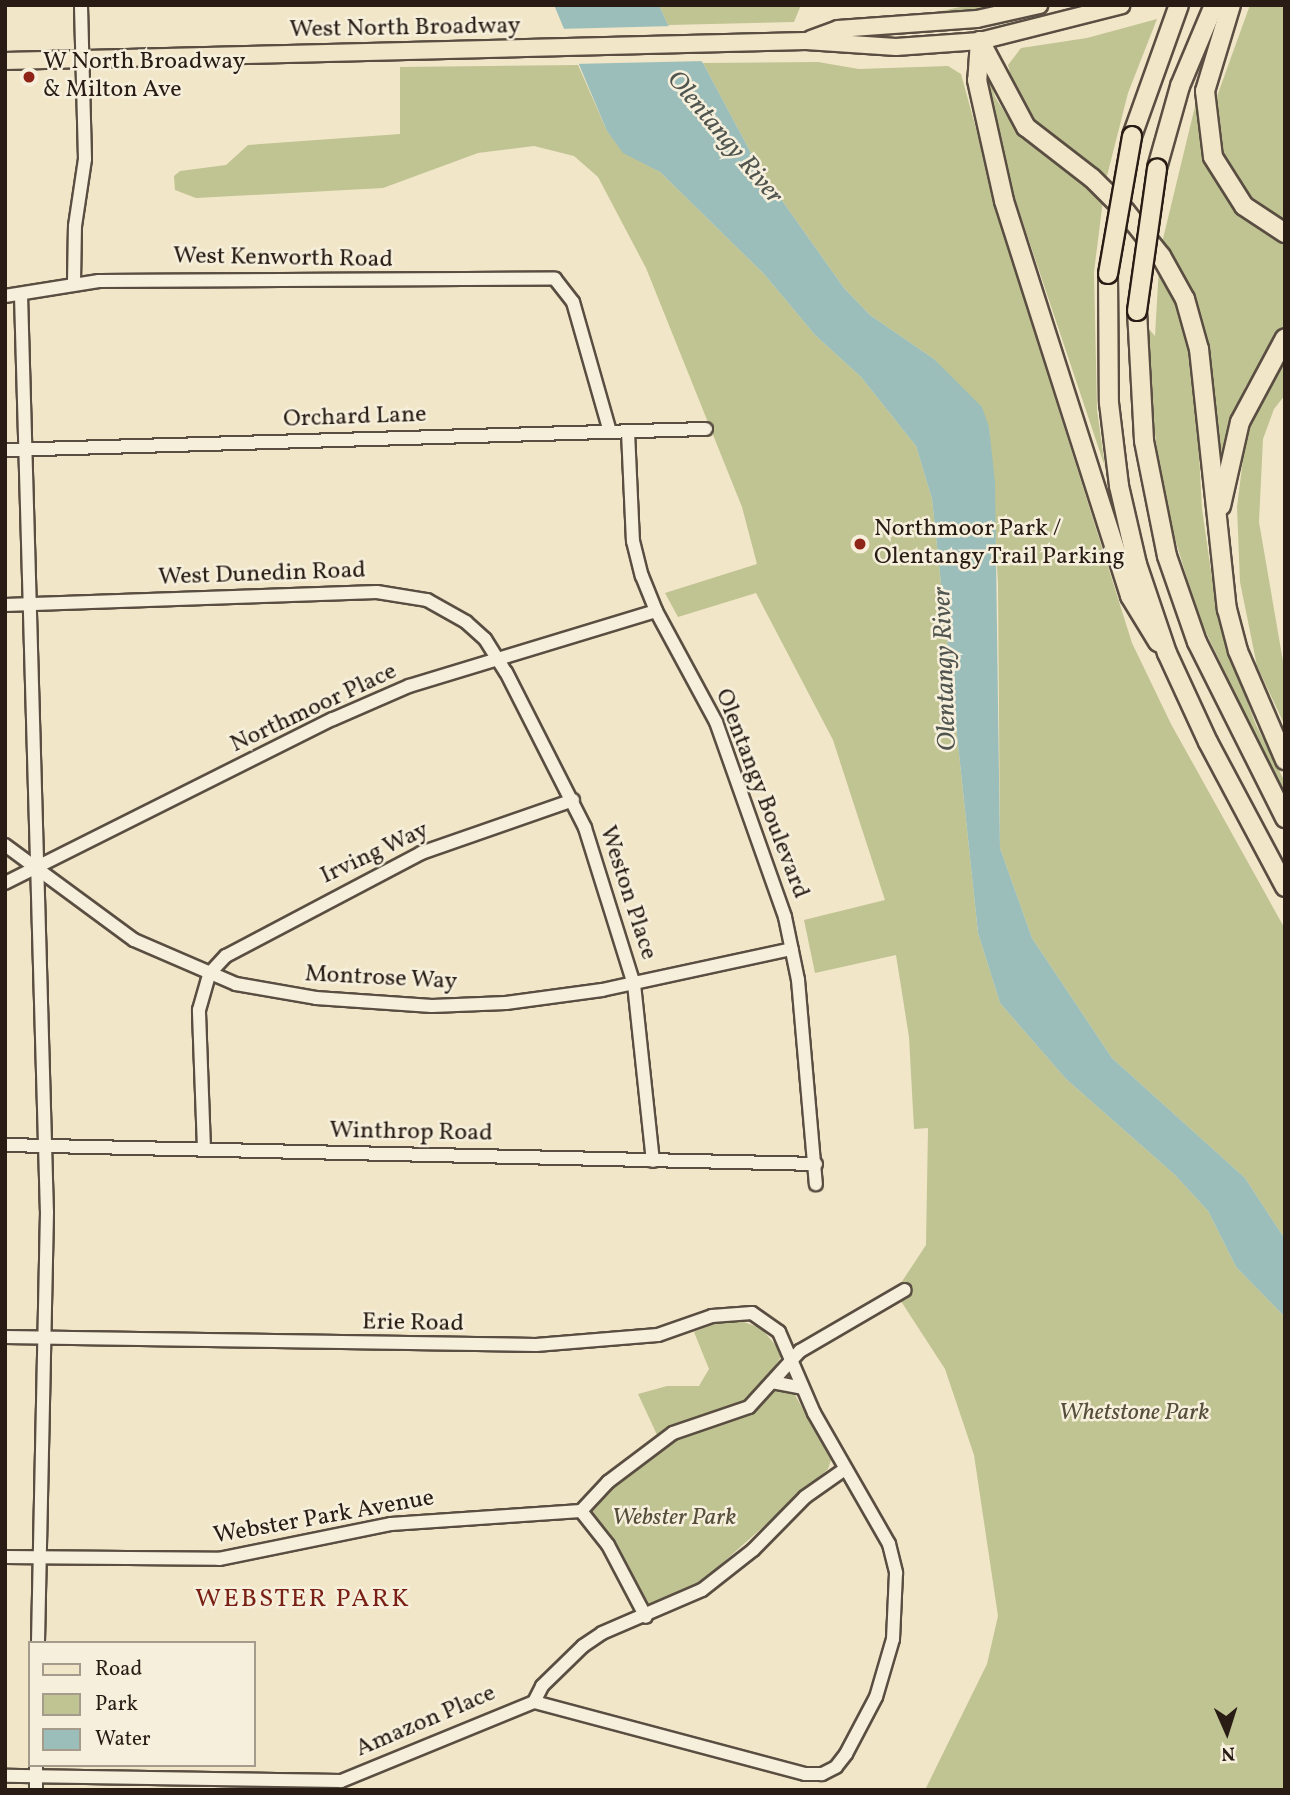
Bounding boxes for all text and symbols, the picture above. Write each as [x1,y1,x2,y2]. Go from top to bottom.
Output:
street label: West North Broadway [289,13,521,45]
place label: W North Broadway & Milton Ave [43,49,246,105]
water label: Olentangy River [659,65,789,211]
marker: W North Broadway & Milton Ave [21,69,37,85]
street label: West Kenworth Road [173,243,393,275]
street label: Orchard Lane [283,401,427,435]
place label: Northmoor Park / Olentangy Trail Parking [874,516,1126,572]
marker: Northmoor Park / Olentangy Trail Parking [852,536,868,552]
street label: West Dunedin Road [158,557,366,593]
water label: Olentangy River [928,586,964,752]
street label: Northmoor Place [226,658,402,760]
street label: Olentangy Boulevard [708,685,814,903]
street label: Irving Way [316,816,434,892]
street label: Weston Place [592,822,662,964]
street label: Montrose Way [304,961,458,997]
street label: Winthrop Road [329,1117,493,1149]
street label: Erie Road [362,1309,464,1339]
park label: Whetstone Park [1059,1400,1209,1428]
street label: Webster Park Avenue [211,1484,437,1552]
park label: Webster Park [612,1505,736,1533]
district label: WEBSTER PARK [197,1584,409,1616]
legend [28,1641,256,1767]
text: Road [95,1655,142,1684]
street label: Amazon Place [352,1680,500,1764]
text: Park [95,1690,138,1719]
north arrow [1192,1697,1262,1767]
text: Water [95,1725,151,1754]
text: N [1221,1740,1236,1766]

